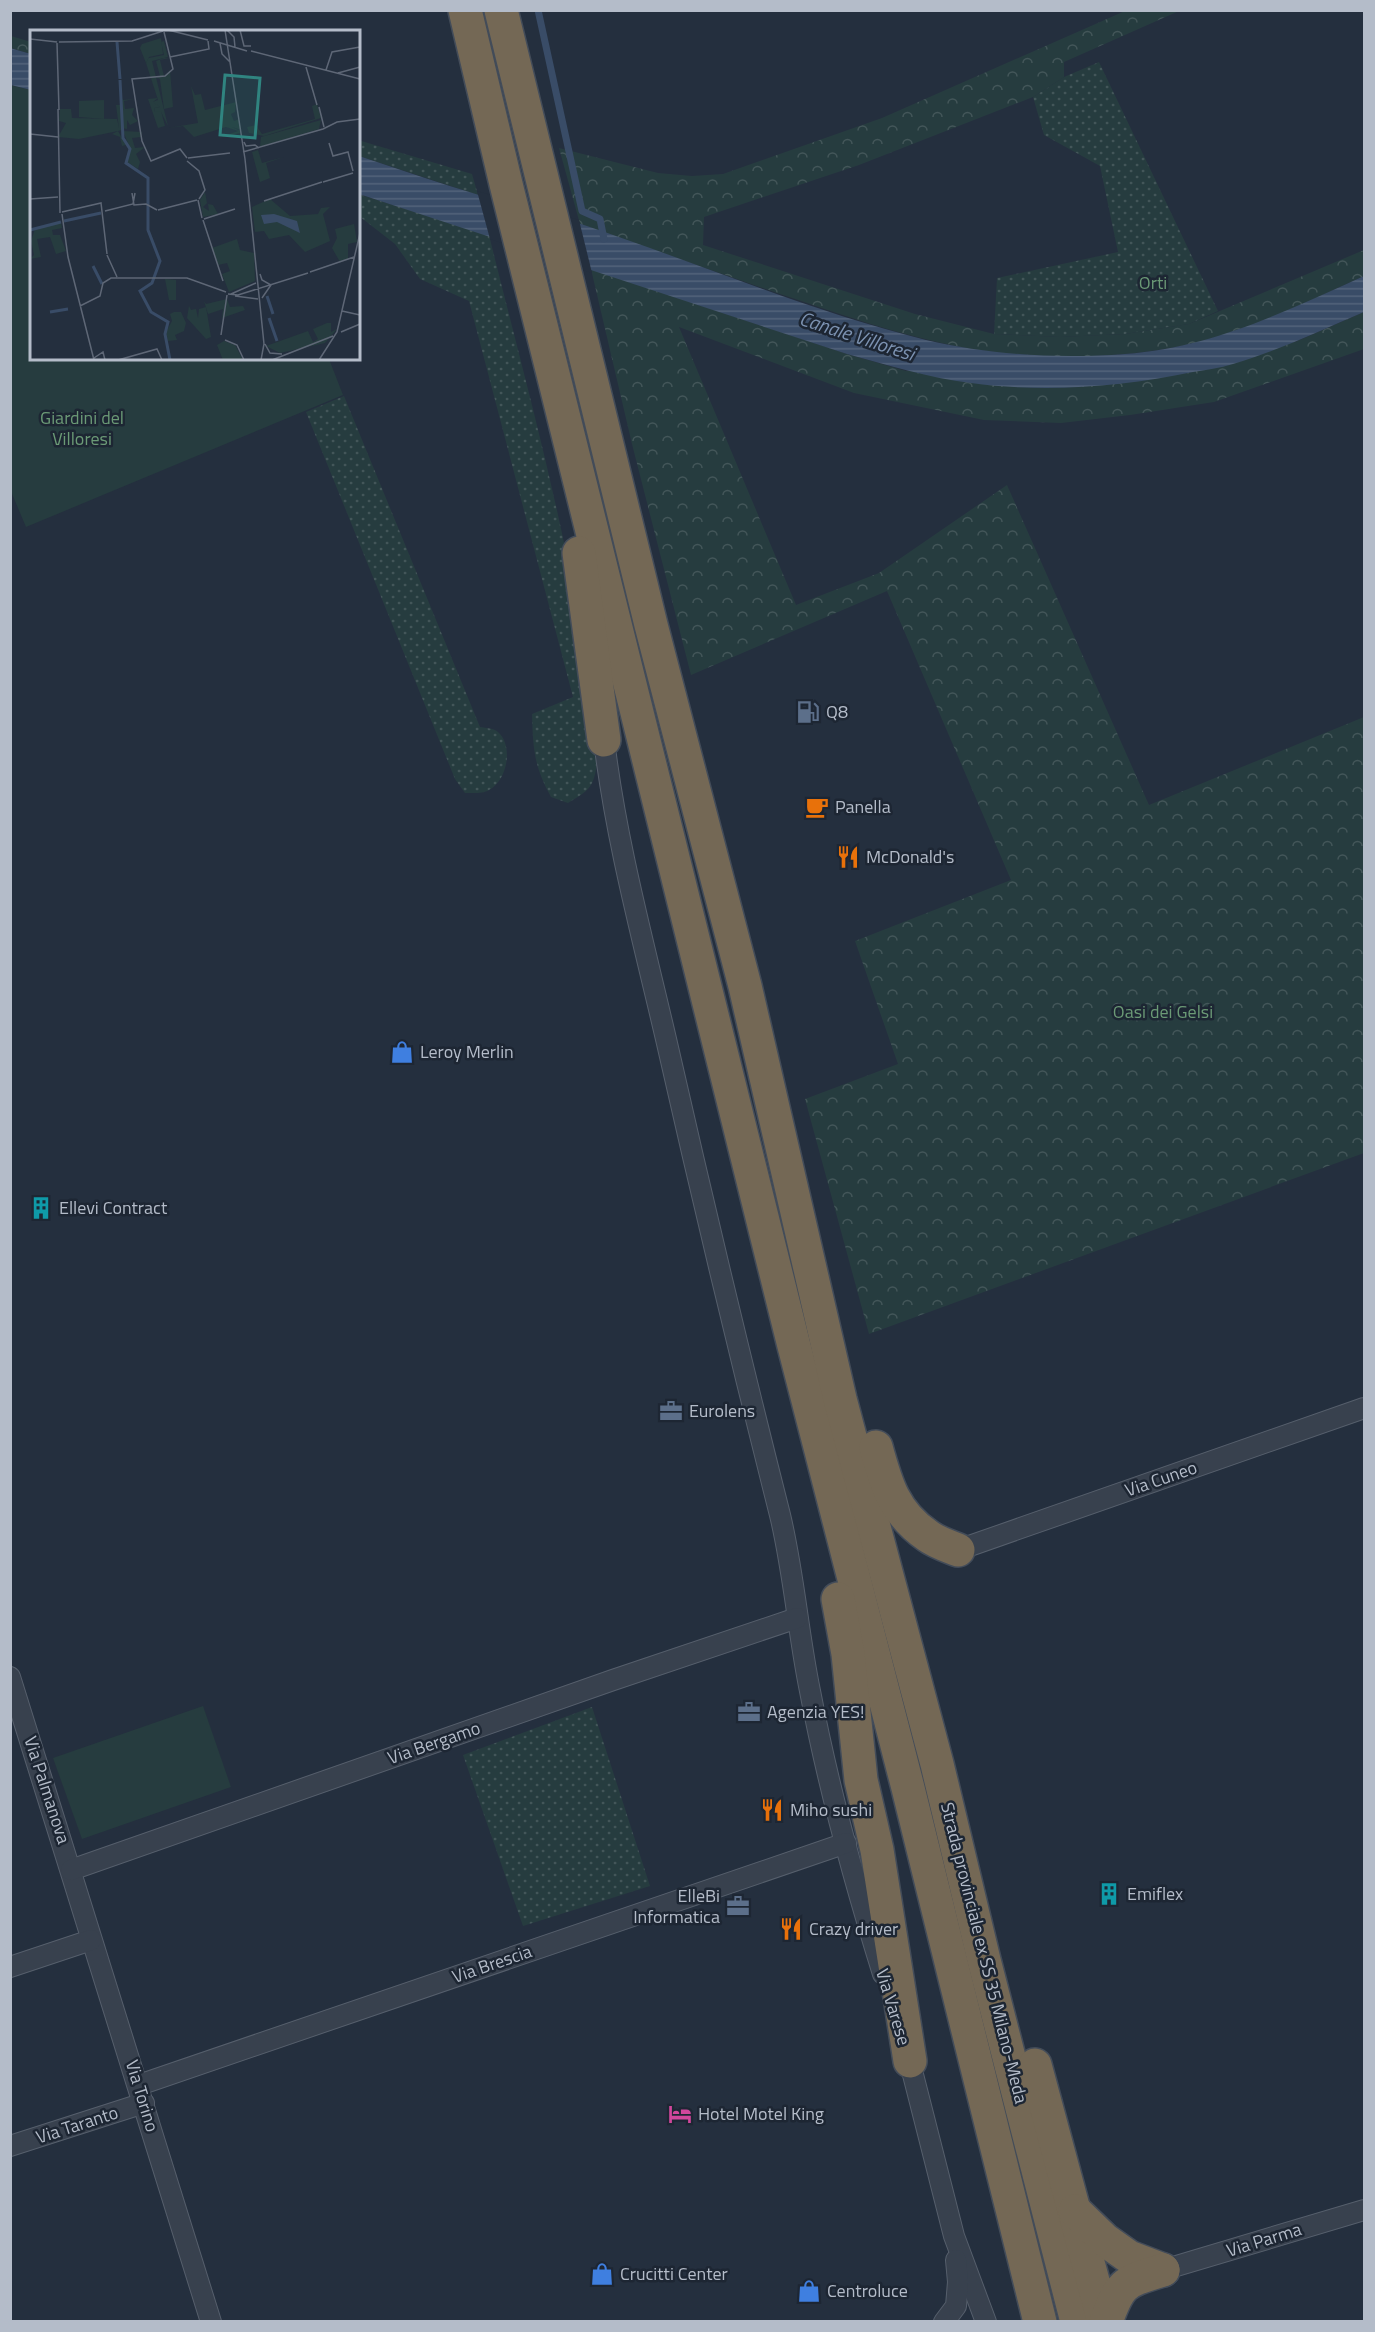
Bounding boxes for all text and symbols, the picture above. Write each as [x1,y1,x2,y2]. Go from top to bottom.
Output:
inset map [30,30,360,360]
park label: Orti [1139,269,1167,296]
water label: Canale Villoresi [796,302,921,370]
park label: Giardini del Villoresi [40,404,124,452]
place label: Q8 [826,698,848,725]
fuel station icon: Q8 [795,699,821,725]
place label: Panella [835,793,891,820]
cafe icon: Panella [804,794,830,820]
place label: McDonald's [866,843,954,870]
restaurant icon: McDonald's [835,844,861,870]
park label: Oasi dei Gelsi [1113,998,1213,1025]
place label: Leroy Merlin [420,1038,514,1065]
shop icon: Leroy Merlin [389,1039,415,1065]
place label: Ellevi Contract [59,1194,168,1221]
building icon: Ellevi Contract [28,1195,54,1221]
place label: Eurolens [689,1397,755,1424]
office icon: Eurolens [658,1398,684,1424]
street label: Via Cuneo [1121,1454,1201,1503]
place label: Agenzia YES! [767,1698,864,1725]
office icon: Agenzia YES! [736,1699,762,1725]
street label: Via Bergamo [384,1714,484,1771]
street label: Via Palmanova [17,1733,78,1847]
place label: Miho sushi [790,1796,872,1823]
restaurant icon: Miho sushi [759,1797,785,1823]
street label: Strada provinciale ex SS 35 Milano-Meda [934,1799,1035,2106]
place label: Emiflex [1127,1880,1183,1907]
building icon: Emiflex [1096,1881,1122,1907]
place label: ElleBi Informatica [633,1882,720,1930]
office icon: ElleBi Informatica [725,1893,751,1919]
place label: Crazy driver [809,1915,898,1942]
restaurant icon: Crazy driver [778,1916,804,1942]
street label: Via Brescia [448,1937,535,1990]
street label: Via Varese [869,1965,918,2049]
street label: Via Torino [119,2056,166,2135]
street label: Via Taranto [32,2099,121,2150]
place label: Hotel Motel King [698,2100,824,2127]
hotel icon: Hotel Motel King [667,2101,693,2127]
street label: Via Parma [1223,2215,1305,2264]
place label: Crucitti Center [620,2260,728,2287]
shop icon: Crucitti Center [589,2261,615,2287]
place label: Centroluce [827,2277,908,2304]
shop icon: Centroluce [796,2278,822,2304]

